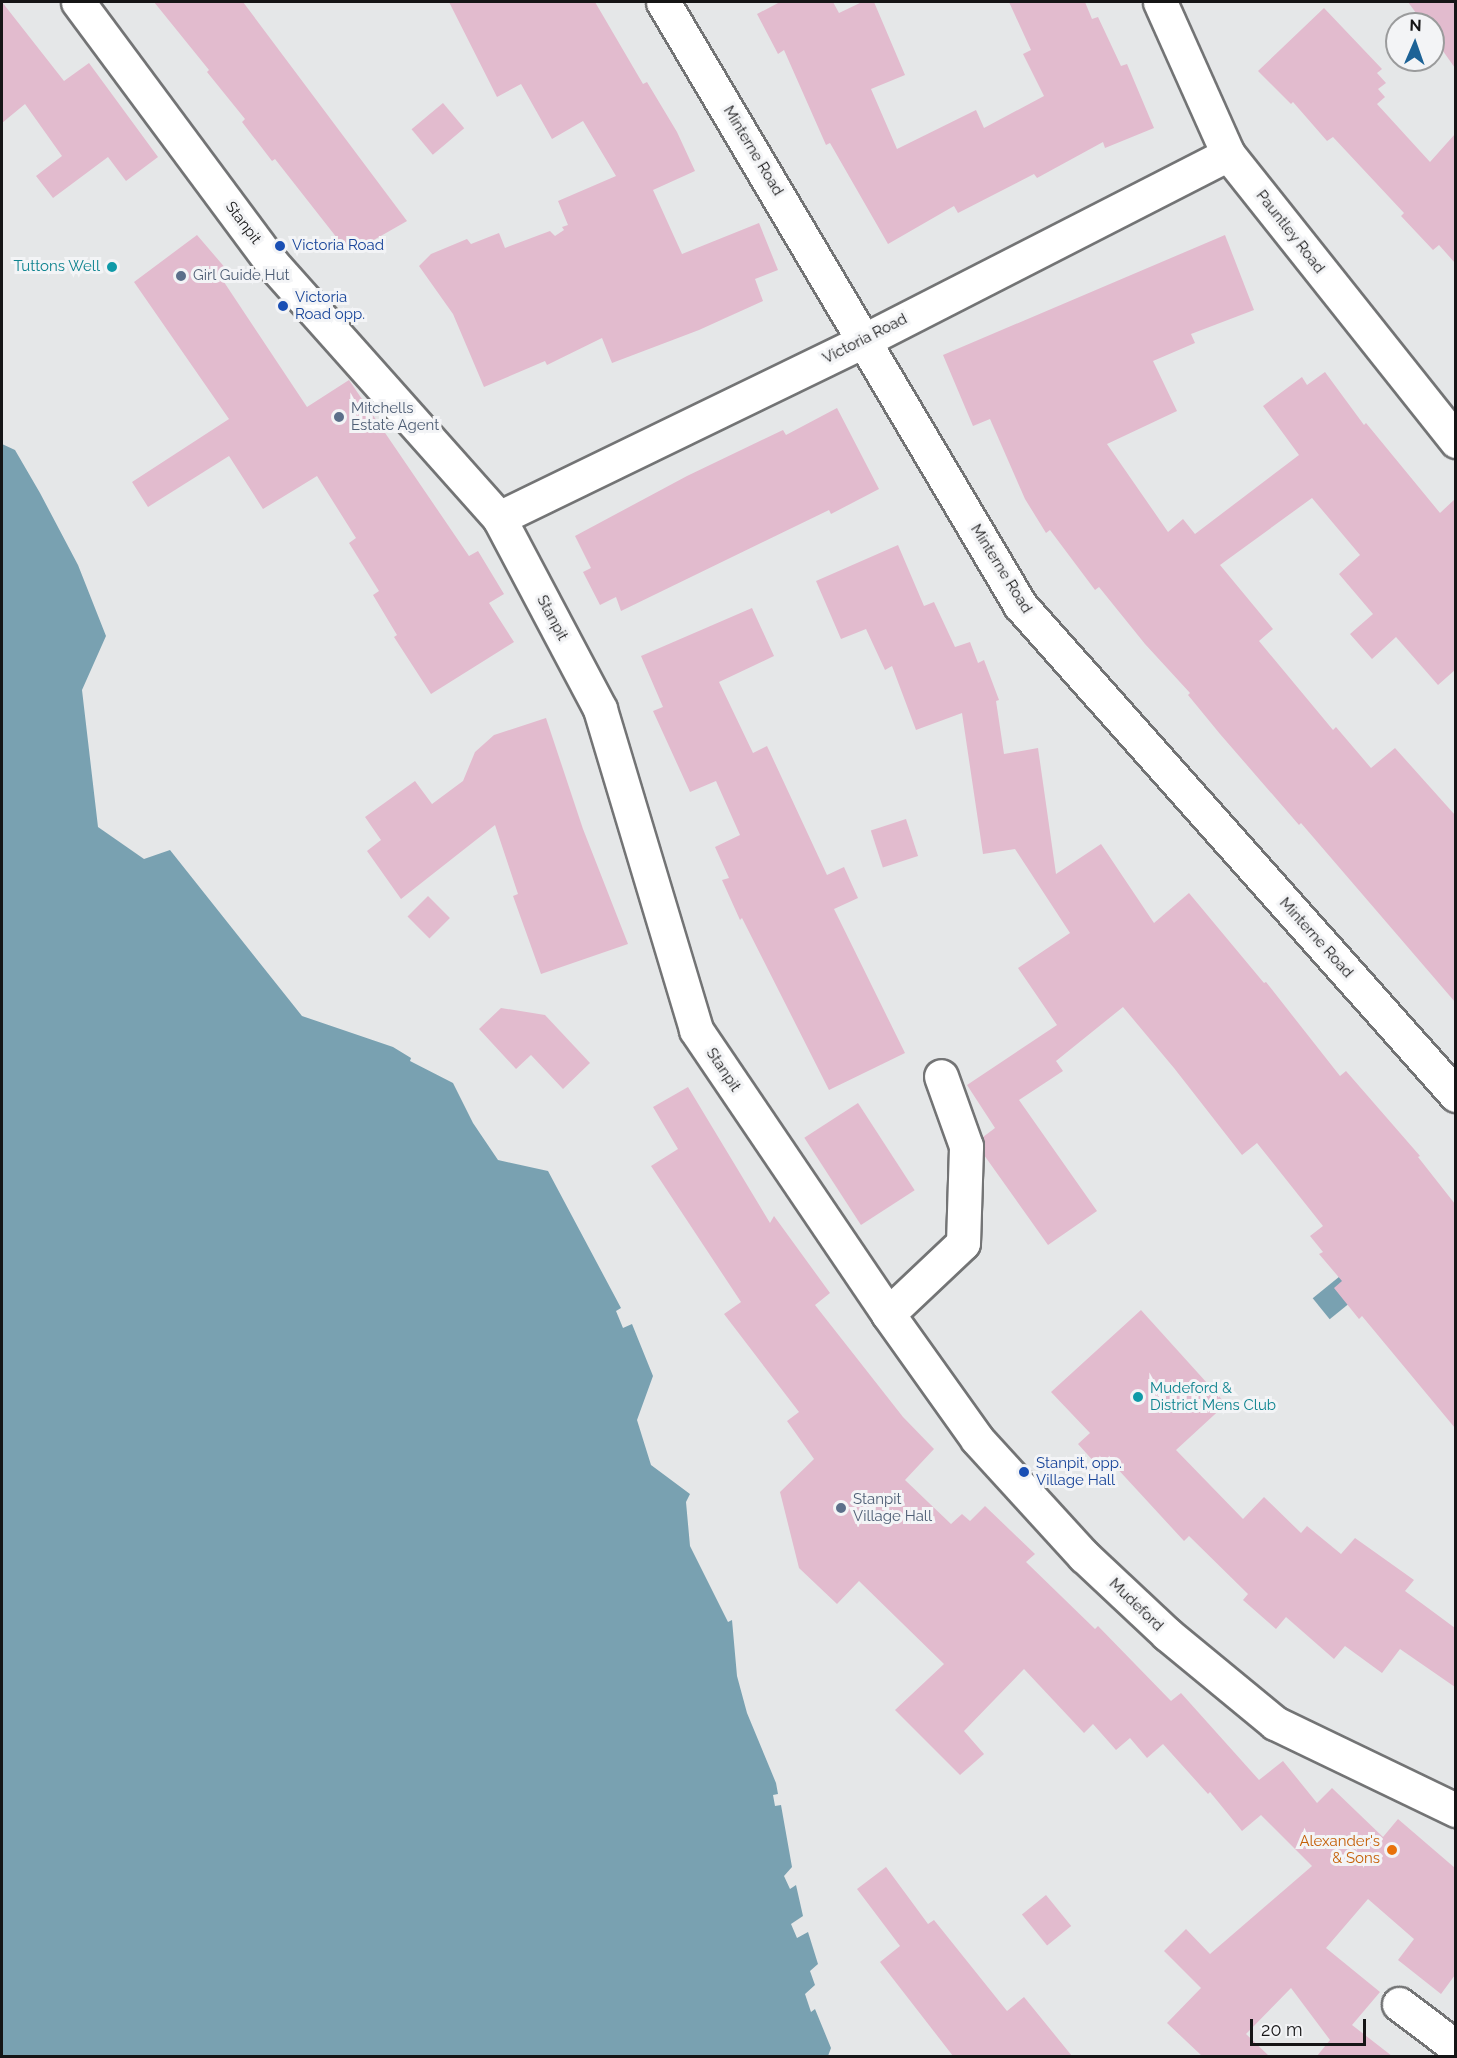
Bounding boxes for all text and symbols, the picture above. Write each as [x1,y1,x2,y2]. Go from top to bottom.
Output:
north arrow [1385,12,1445,72]
text: N [1409,16,1422,35]
street label: Minterne Road [719,103,787,199]
street label: Pauntley Road [1252,187,1328,277]
street label: Stanpit [221,198,265,248]
place label: Victoria Road [292,237,384,255]
marker: Victoria Road [273,239,287,253]
place label: Tuttons Well [13,258,100,276]
marker: Tuttons Well [105,260,119,274]
place label: Girl Guide Hut [193,267,290,285]
marker: Girl Guide Hut [174,269,188,283]
place label: Victoria Road opp. [295,288,365,323]
marker: Victoria Road opp. [276,299,290,313]
street label: Victoria Road [820,310,910,368]
place label: Mitchells Estate Agent [351,399,440,434]
marker: Mitchells Estate Agent [332,410,346,424]
street label: Minterne Road [966,521,1036,617]
street label: Stanpit [533,592,571,644]
street label: Minterne Road [1275,894,1357,982]
street label: Stanpit [702,1045,744,1095]
place label: Mudeford & District Mens Club [1150,1379,1276,1414]
marker: Mudeford & District Mens Club [1131,1390,1145,1404]
place label: Stanpit, opp. Village Hall [1036,1454,1122,1489]
marker: Stanpit, opp. Village Hall [1017,1465,1031,1479]
place label: Stanpit Village Hall [853,1490,932,1525]
marker: Stanpit Village Hall [834,1501,848,1515]
street label: Mudeford [1105,1575,1167,1635]
place label: Alexander's & Sons [1299,1832,1380,1867]
marker: Alexander's & Sons [1385,1843,1399,1857]
scale bar [1253,2007,1368,2045]
text: 20 m [1261,2019,1303,2040]

